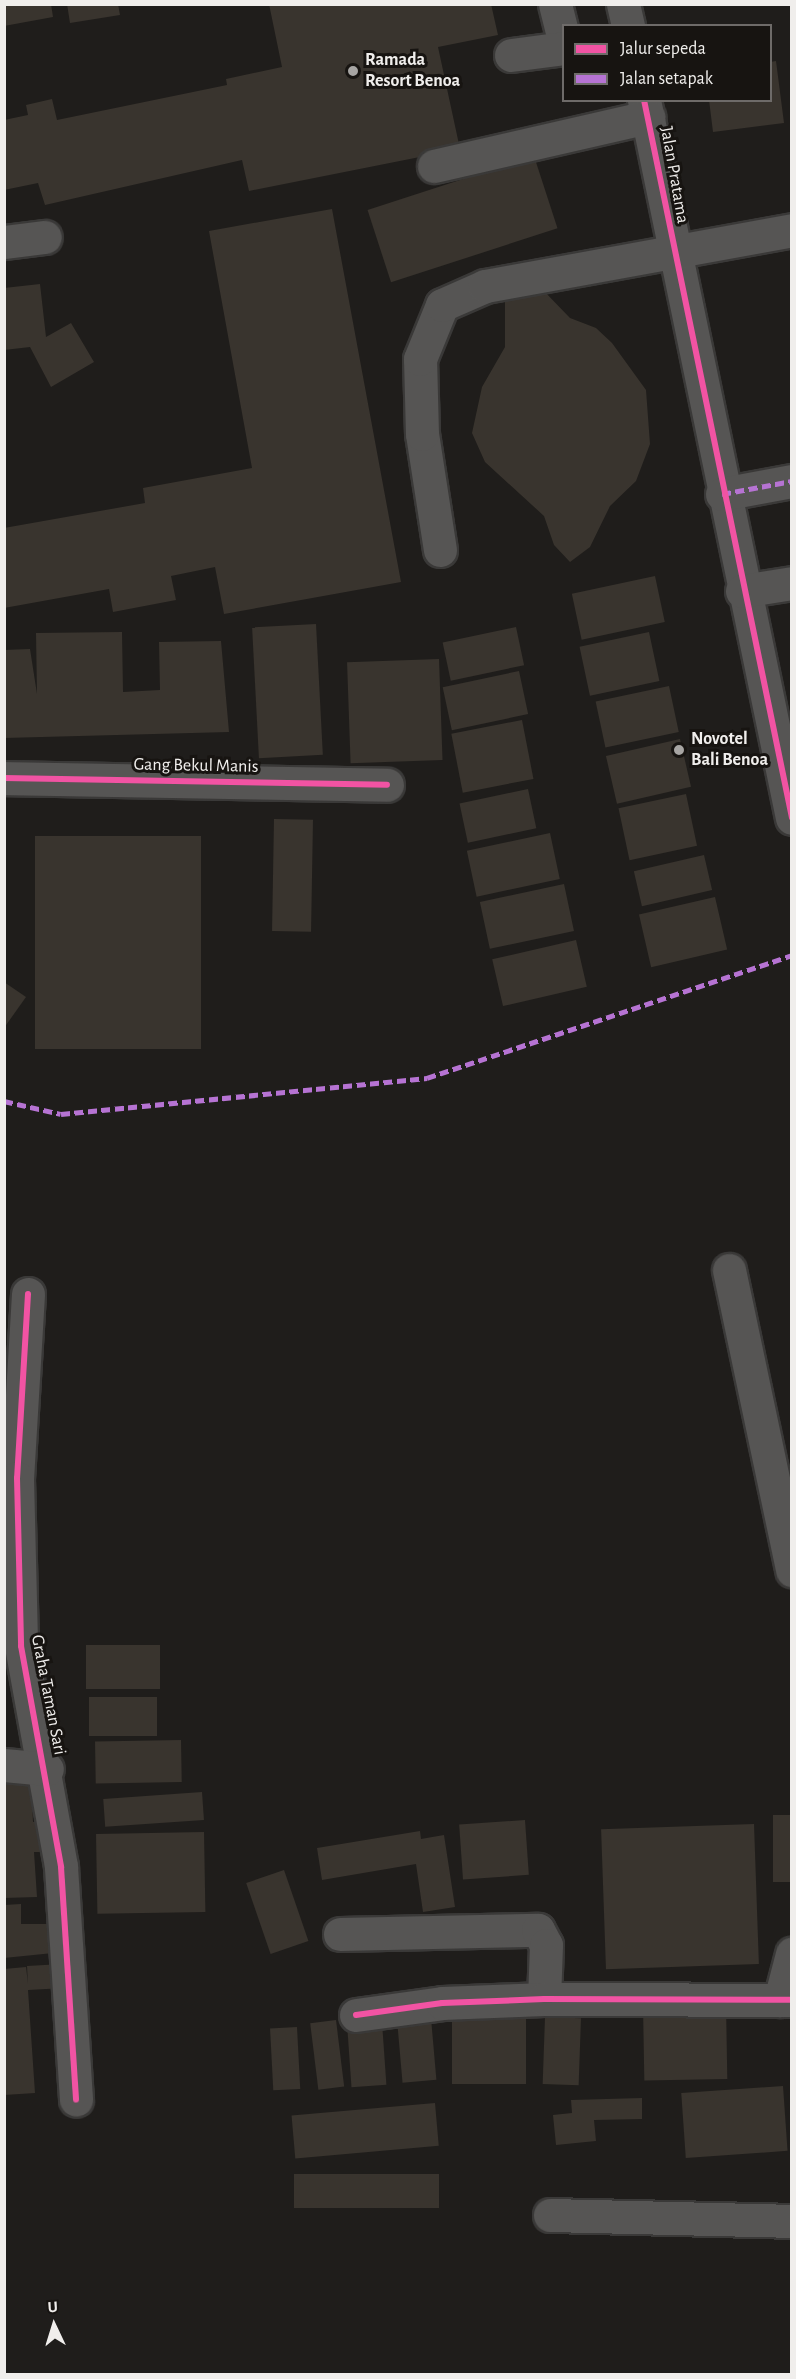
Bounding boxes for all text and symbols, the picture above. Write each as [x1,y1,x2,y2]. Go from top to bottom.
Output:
legend [562,24,772,102]
text: Jalur sepeda [620,40,706,58]
place label: Ramada Resort Benoa [365,50,460,92]
marker: Ramada Resort Benoa [346,64,360,78]
text: Jalan setapak [620,70,713,88]
street label: Jalan Pratama [655,125,693,225]
place label: Novotel Bali Benoa [691,729,768,771]
marker: Novotel Bali Benoa [672,743,686,757]
street label: Gang Bekul Manis [133,754,259,778]
street label: Graha Taman Sari [26,1633,70,1757]
north arrow [24,2295,84,2355]
text: U [47,2299,58,2315]

